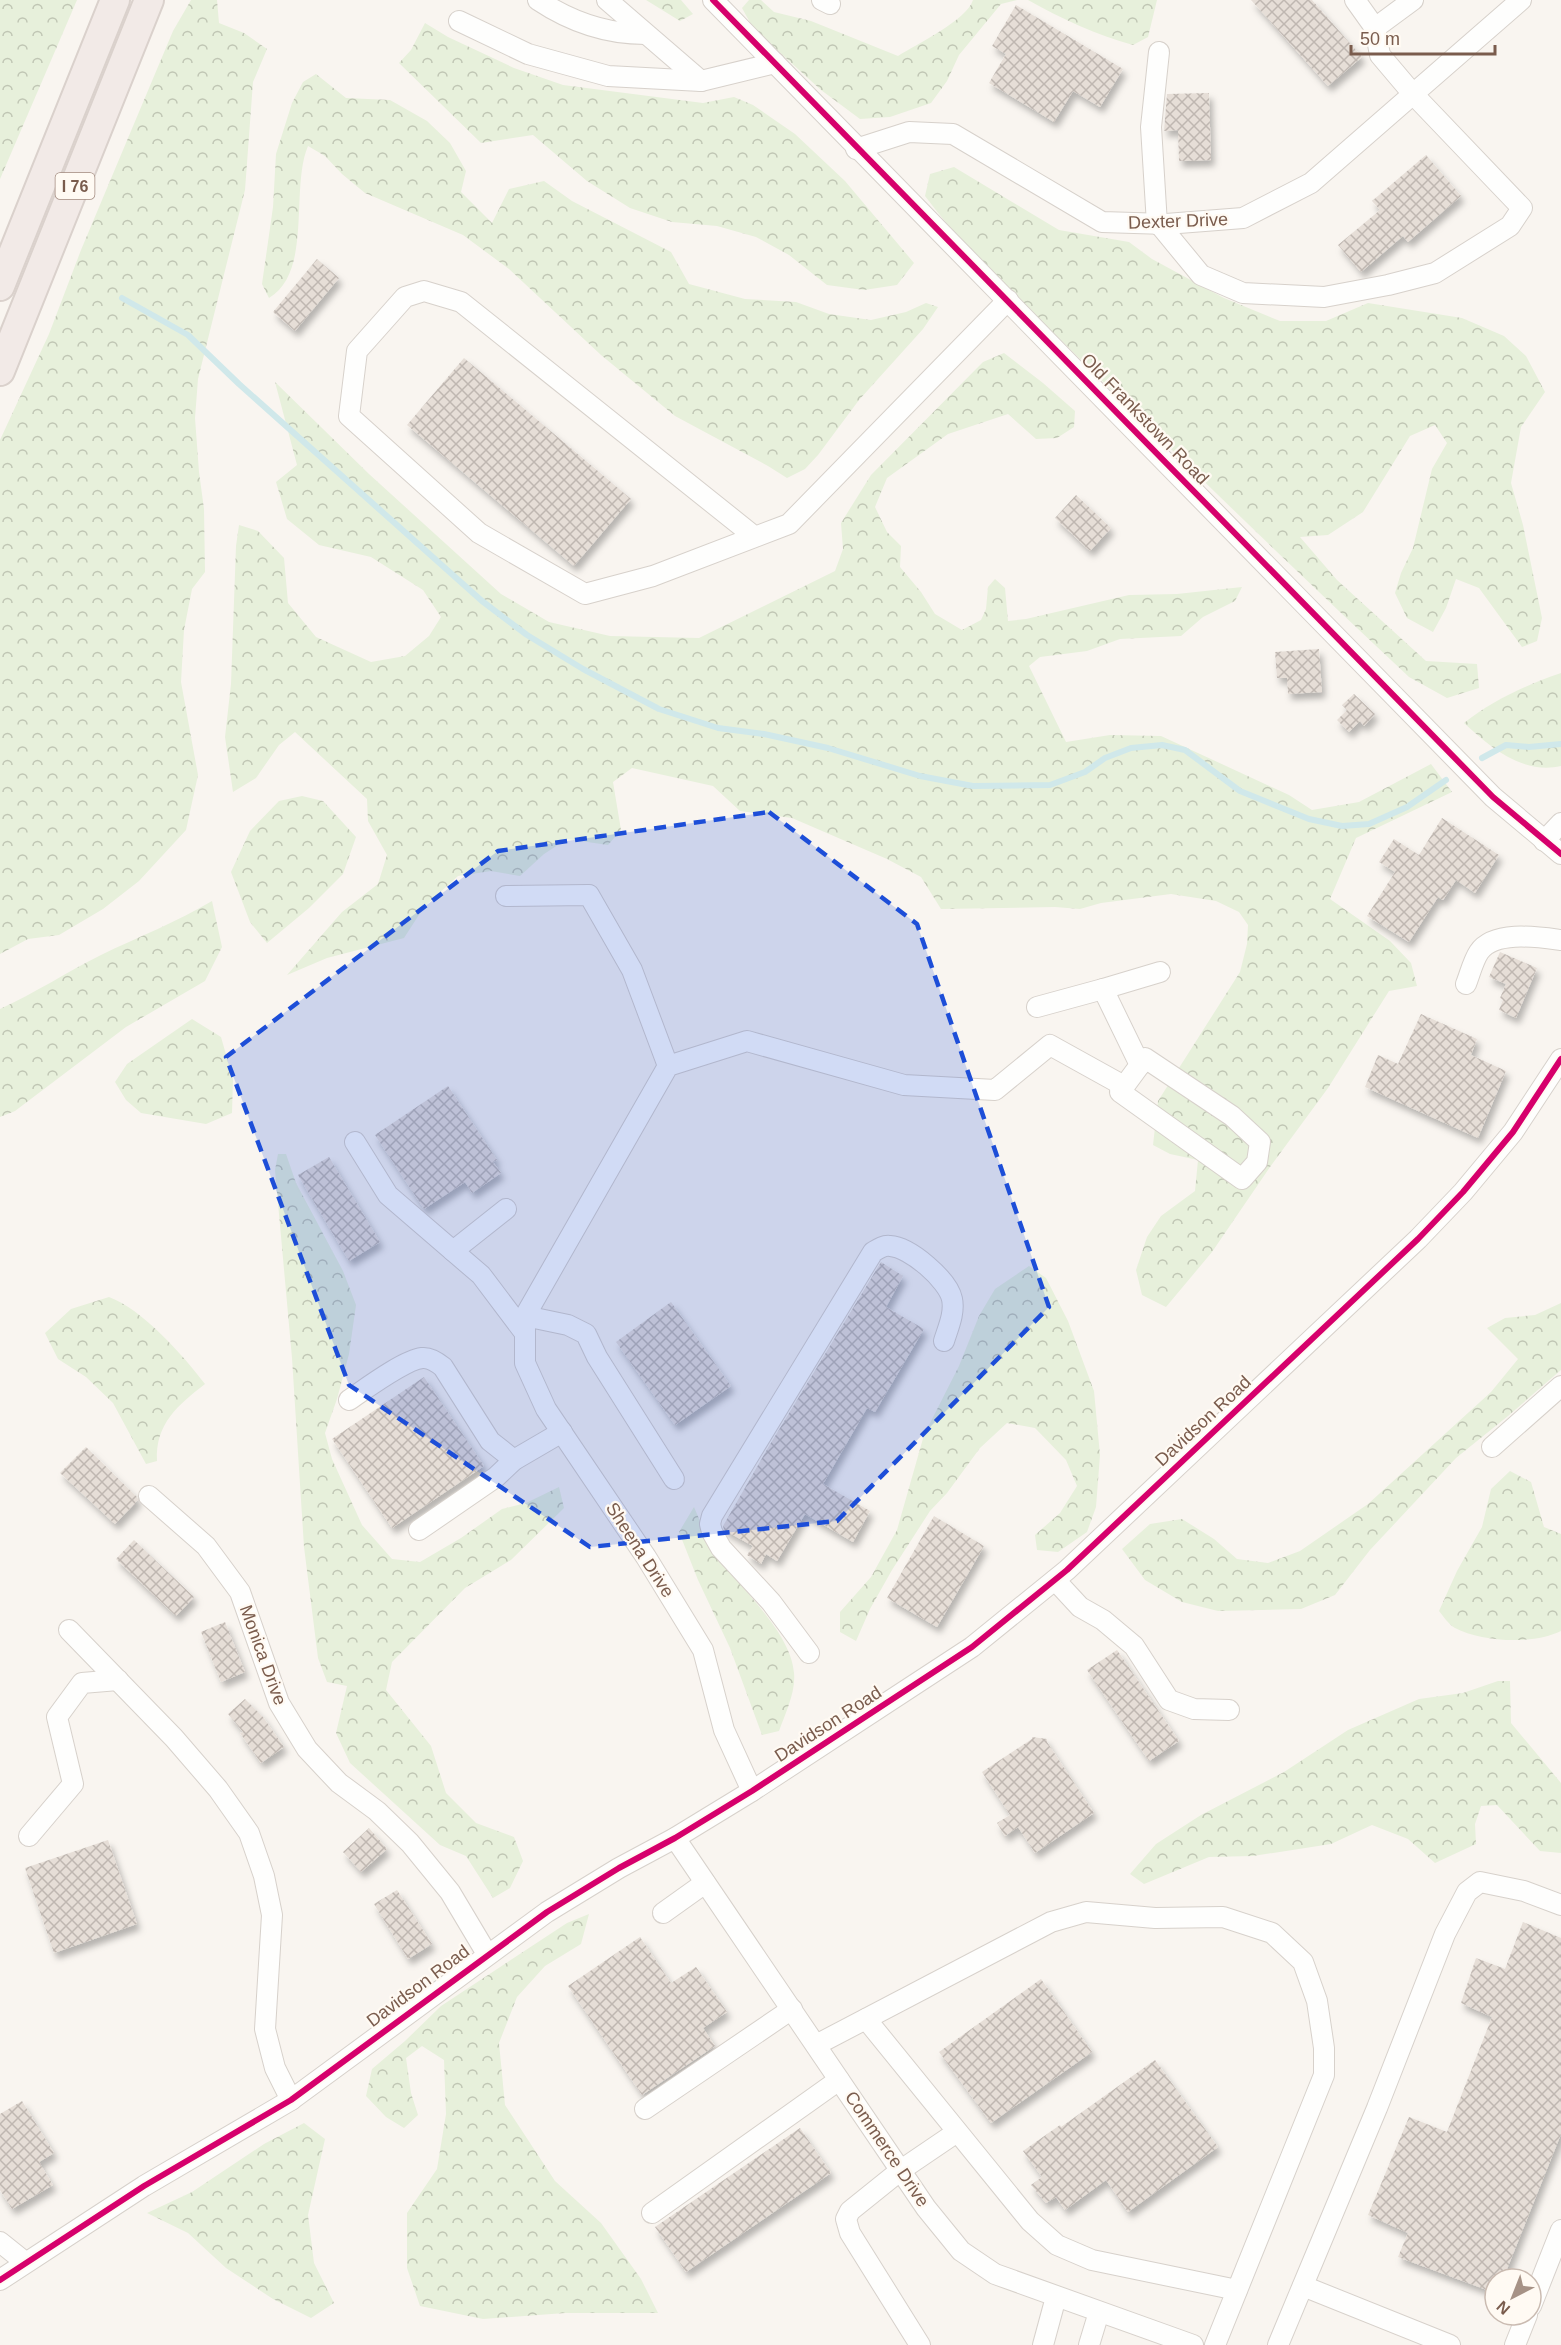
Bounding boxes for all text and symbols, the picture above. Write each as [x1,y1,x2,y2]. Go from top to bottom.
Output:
scale bar [1351,18,1495,56]
text: 50 m [1360,29,1400,49]
road number: I 76 [56,173,94,199]
street label: Dexter Drive [1128,209,1228,233]
street label: Old Frankstown Road [1077,349,1213,489]
street label: Davidson Road [1151,1372,1255,1470]
street label: Sheena Drive [602,1499,678,1601]
street label: Monica Drive [236,1602,290,1708]
street label: Davidson Road [771,1682,885,1766]
street label: Davidson Road [363,1941,473,2031]
street label: Commerce Drive [841,2087,933,2211]
north arrow [1483,2267,1543,2327]
text: N [1493,2298,1513,2318]

